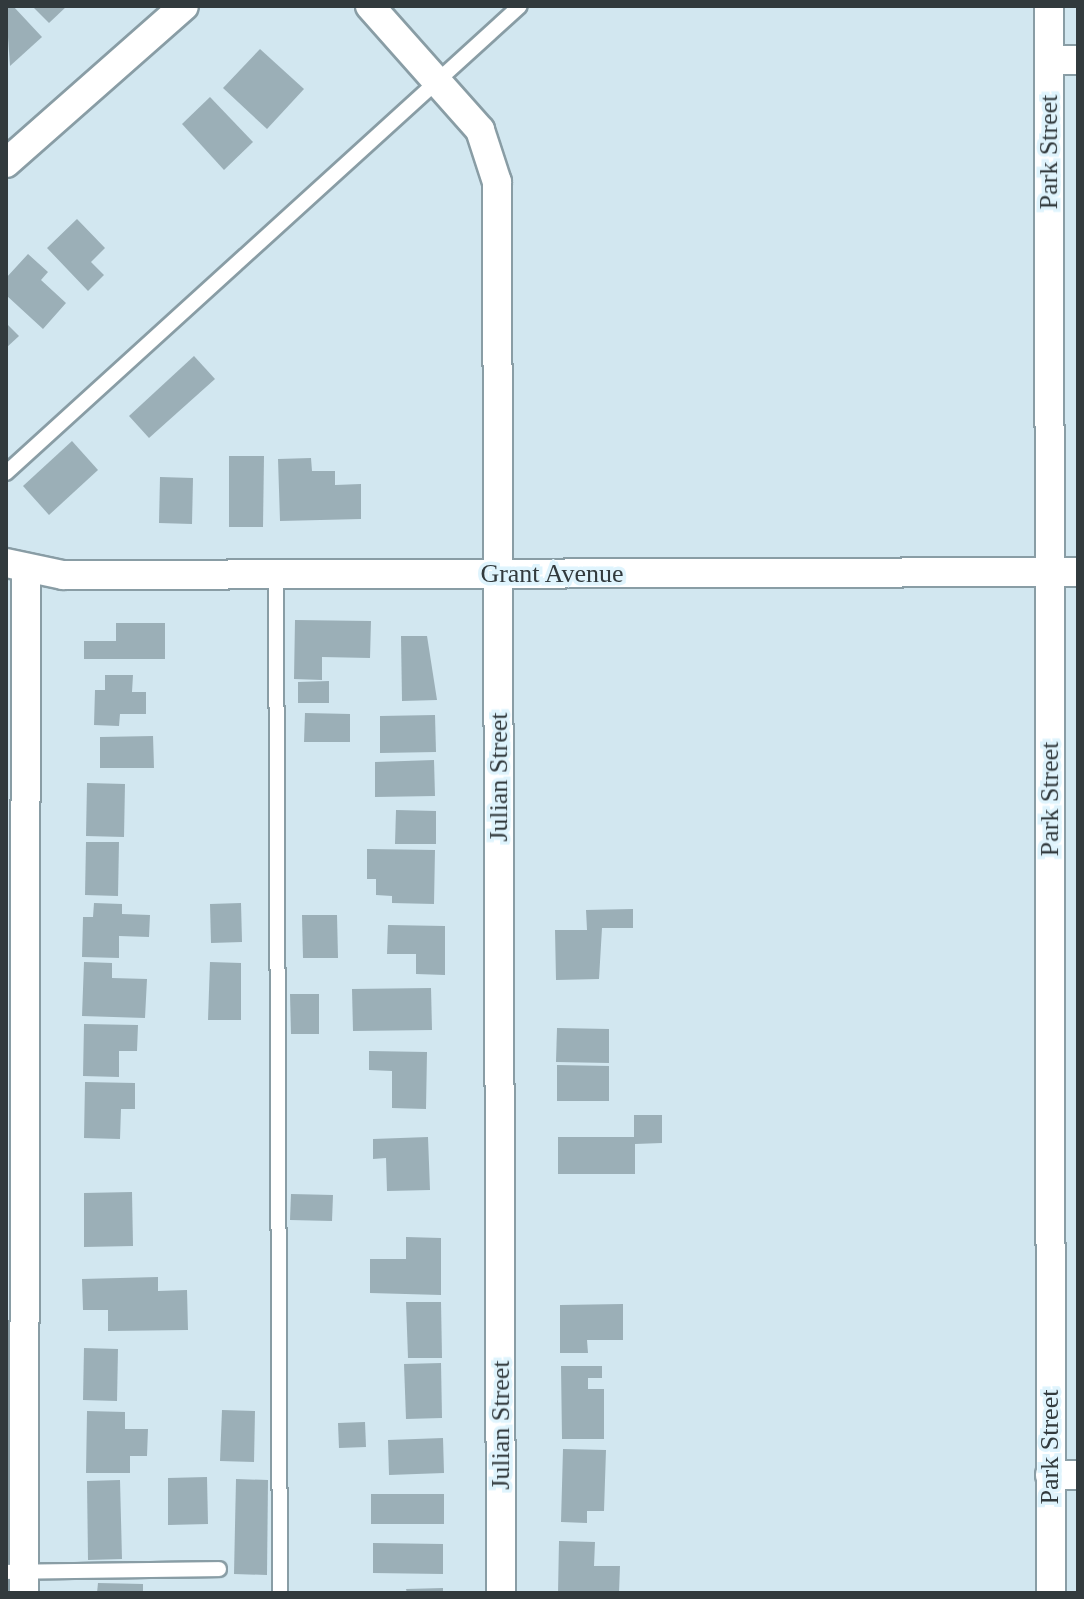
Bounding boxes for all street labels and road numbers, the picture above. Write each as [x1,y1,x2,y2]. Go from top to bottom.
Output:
street label: Park Street [1033,95,1065,209]
street label: Grant Avenue [480,558,624,590]
street label: Julian Street [483,712,515,842]
street label: Park Street [1034,742,1066,856]
street label: Julian Street [485,1360,517,1490]
street label: Park Street [1034,1390,1066,1504]

